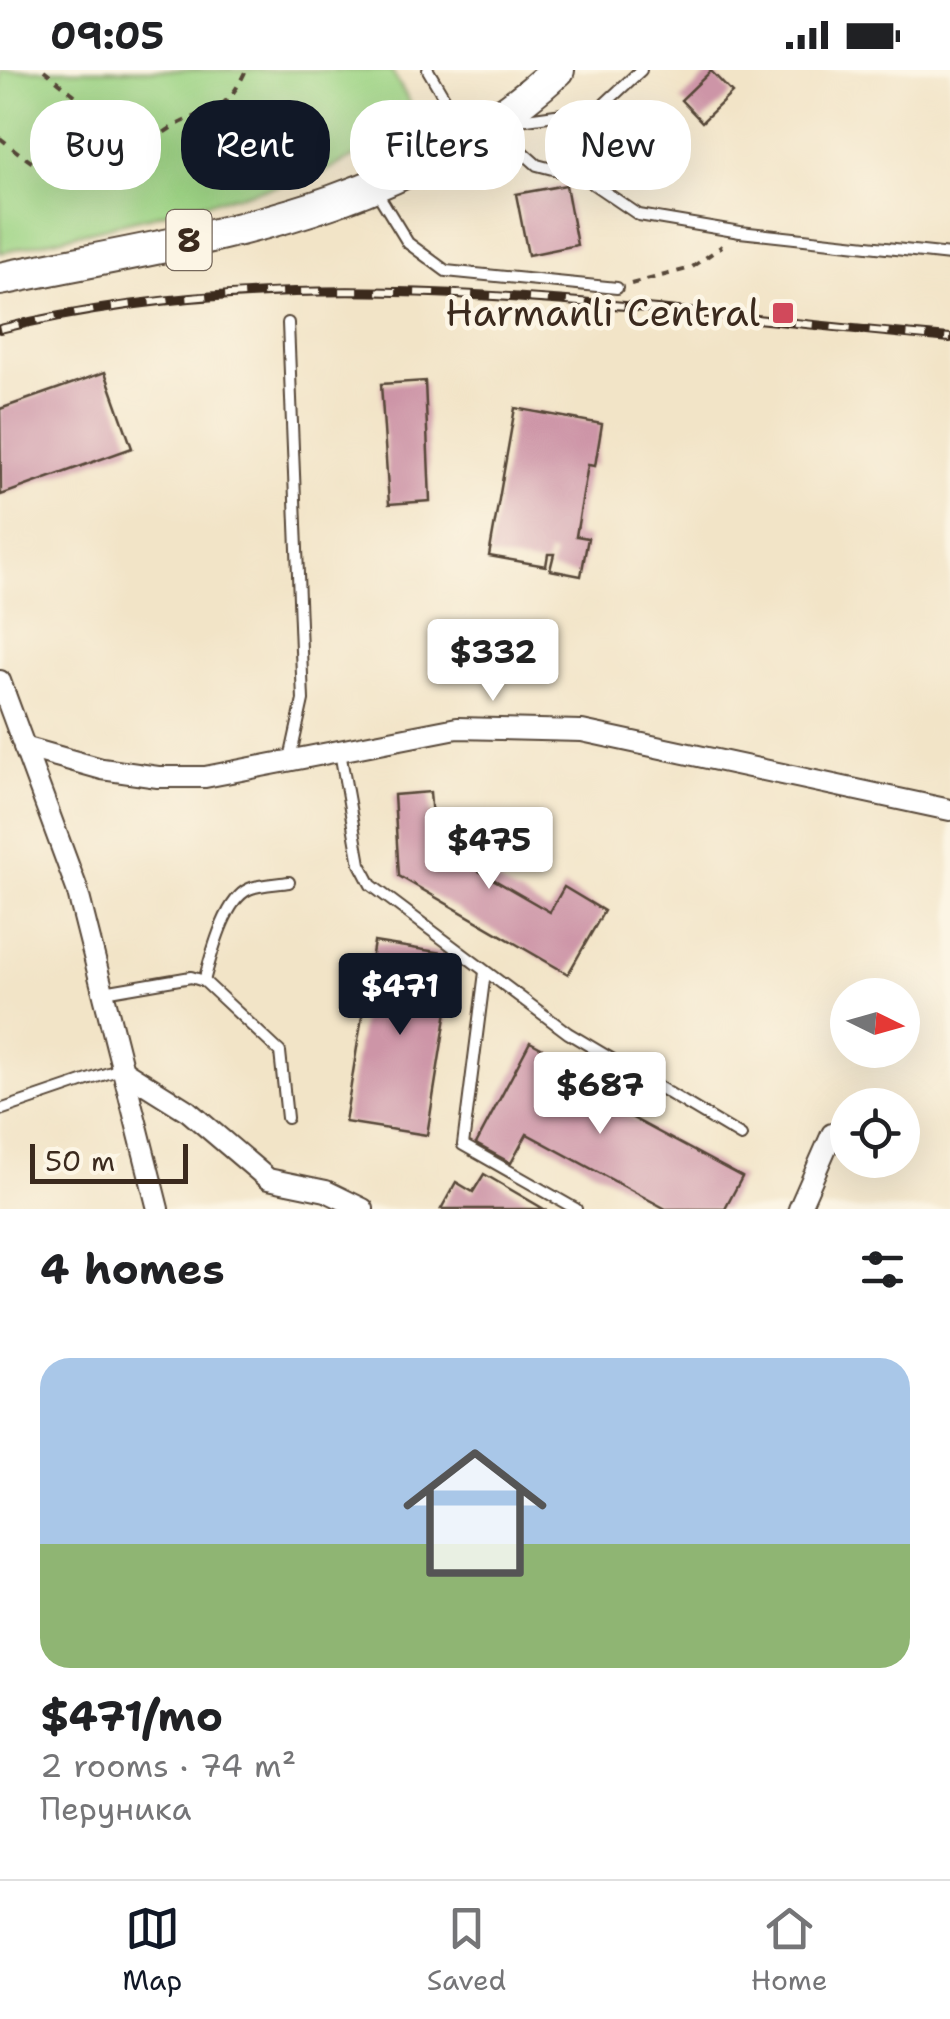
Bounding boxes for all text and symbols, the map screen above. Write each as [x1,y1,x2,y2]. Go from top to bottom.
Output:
text: 09:05 [50,10,164,61]
chip: Buy [30,100,161,190]
chip: Rent [181,100,330,190]
chip: Filters [350,100,525,190]
chip: New [545,100,691,190]
road number: 8 [166,210,212,270]
place label: Harmanli Central [445,287,761,338]
marker: Harmanli Central [770,300,796,326]
pin: $332 [434,619,552,704]
text: $332 [449,630,537,673]
pin: $475 [430,807,548,892]
text: $475 [447,818,531,861]
pin: $471 [341,953,459,1038]
text: $471 [361,964,439,1007]
north arrow [830,978,920,1068]
map controls [830,978,920,1178]
pin: $687 [541,1052,659,1137]
text: $687 [556,1063,644,1106]
button: locate [830,1088,920,1178]
scale bar [30,1139,188,1184]
text: 50 m [45,1142,115,1180]
text: 4 homes [40,1241,225,1297]
icon: filters [855,1242,910,1297]
icon: home [385,1423,565,1603]
text: $471/mo [40,1688,223,1744]
text: 2 rooms · 74 m² [40,1744,296,1787]
text: Перуника [40,1787,191,1830]
tab: Map [122,1901,182,1999]
tab: Saved [427,1901,506,1999]
tab: Home [751,1901,828,1999]

